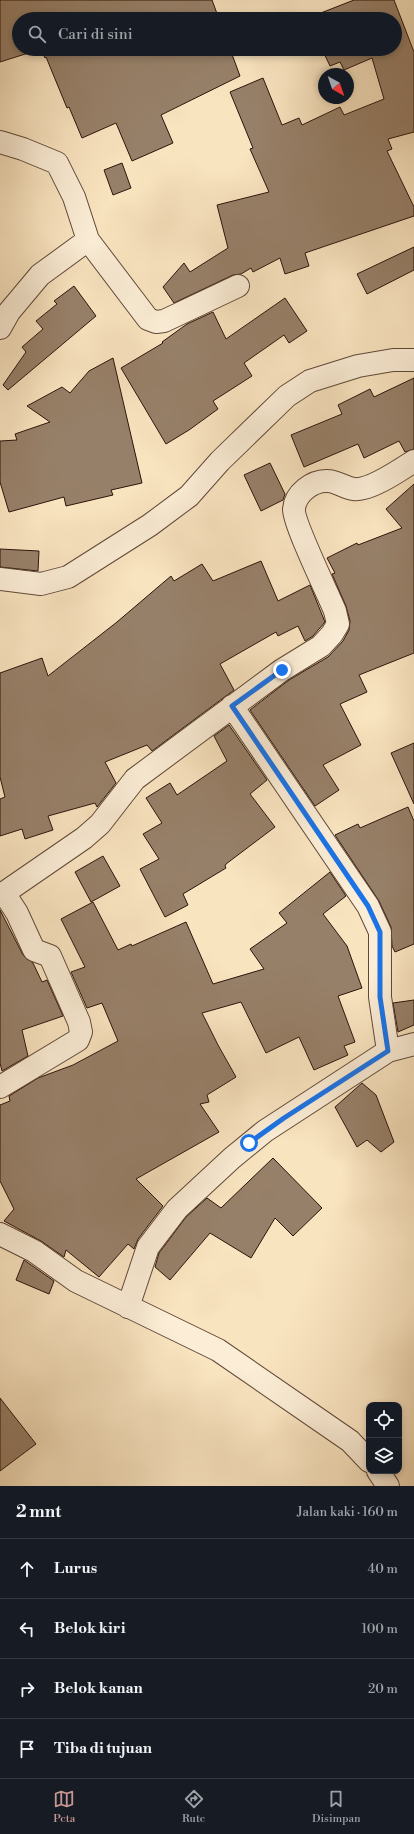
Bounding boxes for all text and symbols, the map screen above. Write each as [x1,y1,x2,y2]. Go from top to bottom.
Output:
search box [12,12,402,56]
icon: search [26,23,48,45]
text: Cari di sini [58,25,133,44]
north arrow [318,68,354,104]
route end [273,661,291,679]
route start [240,1134,258,1152]
map controls [366,1402,402,1474]
button: locate [366,1402,402,1438]
button: layers [366,1438,402,1474]
text: 2 mnt [16,1501,61,1523]
text: Jalan kaki · 160 m [297,1504,398,1520]
icon: ahead [16,1558,38,1580]
text: Lurus [54,1559,97,1578]
text: 40 m [368,1561,398,1577]
icon: left [16,1618,38,1640]
text: Belok kiri [54,1619,125,1638]
text: 100 m [362,1621,398,1637]
icon: right [16,1678,38,1700]
text: Belok kanan [54,1679,143,1698]
text: 20 m [368,1681,398,1697]
icon: arrive [16,1738,38,1760]
text: Tiba di tujuan [54,1739,152,1758]
tab: Peta [53,1788,75,1826]
tab: Rute [182,1788,205,1826]
tab: Disimpan [312,1788,361,1826]

